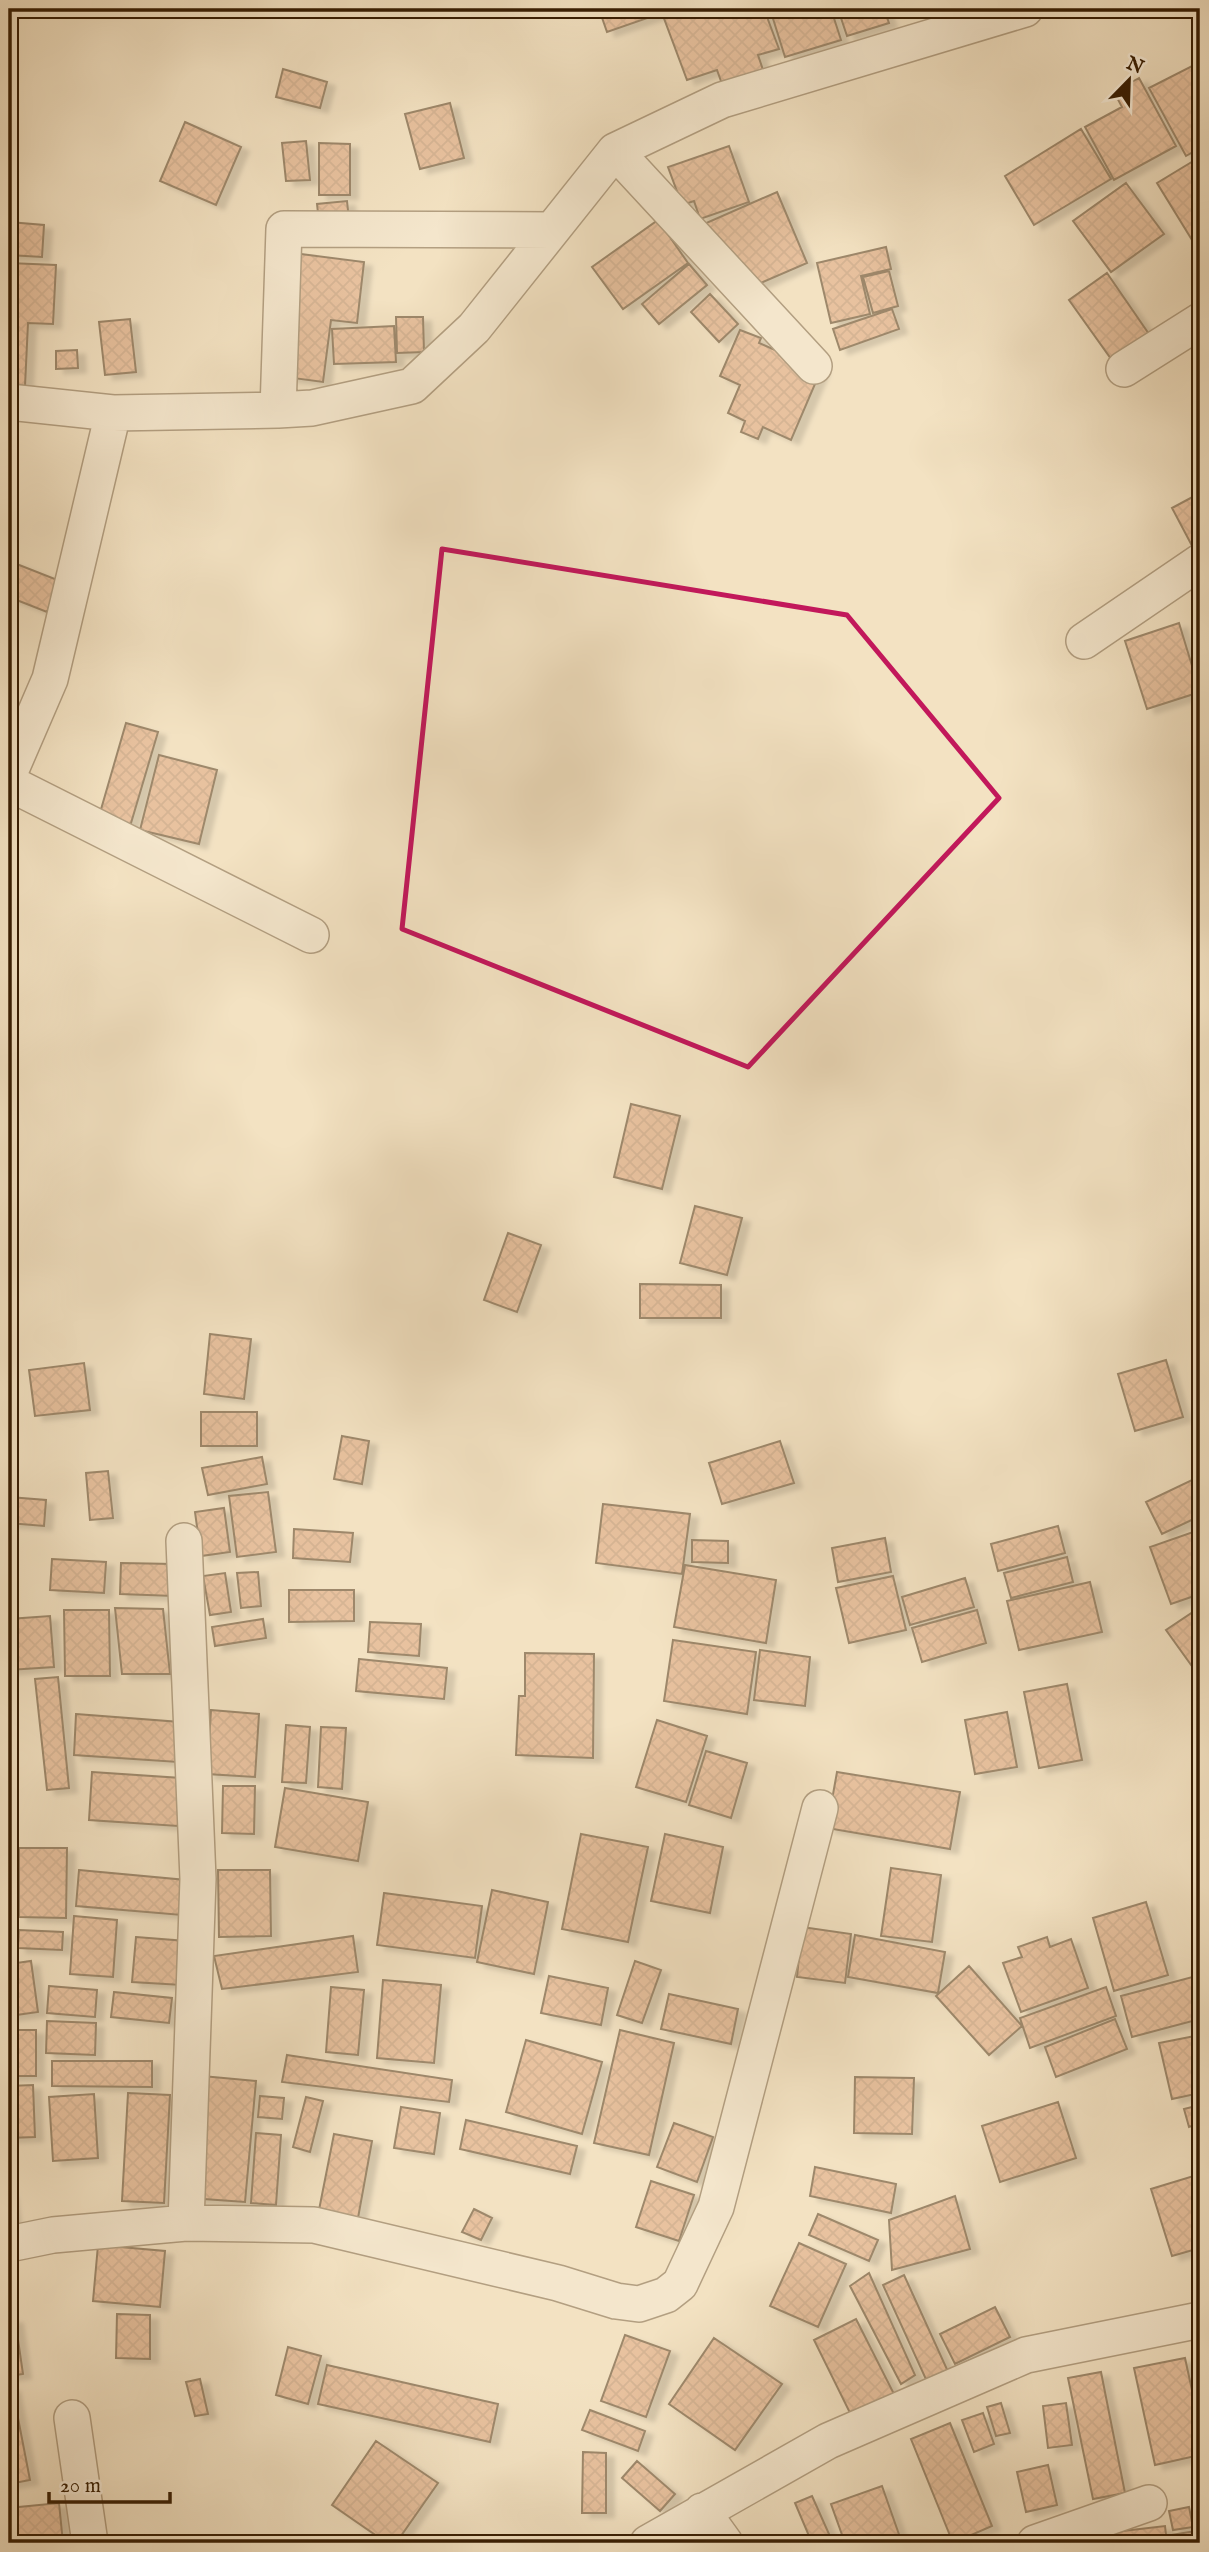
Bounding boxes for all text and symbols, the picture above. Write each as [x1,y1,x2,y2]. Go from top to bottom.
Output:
north arrow [1094,46,1164,116]
text: N [1122,52,1148,81]
scale bar [49,2461,170,2505]
text: 20 m [60,2473,101,2500]

